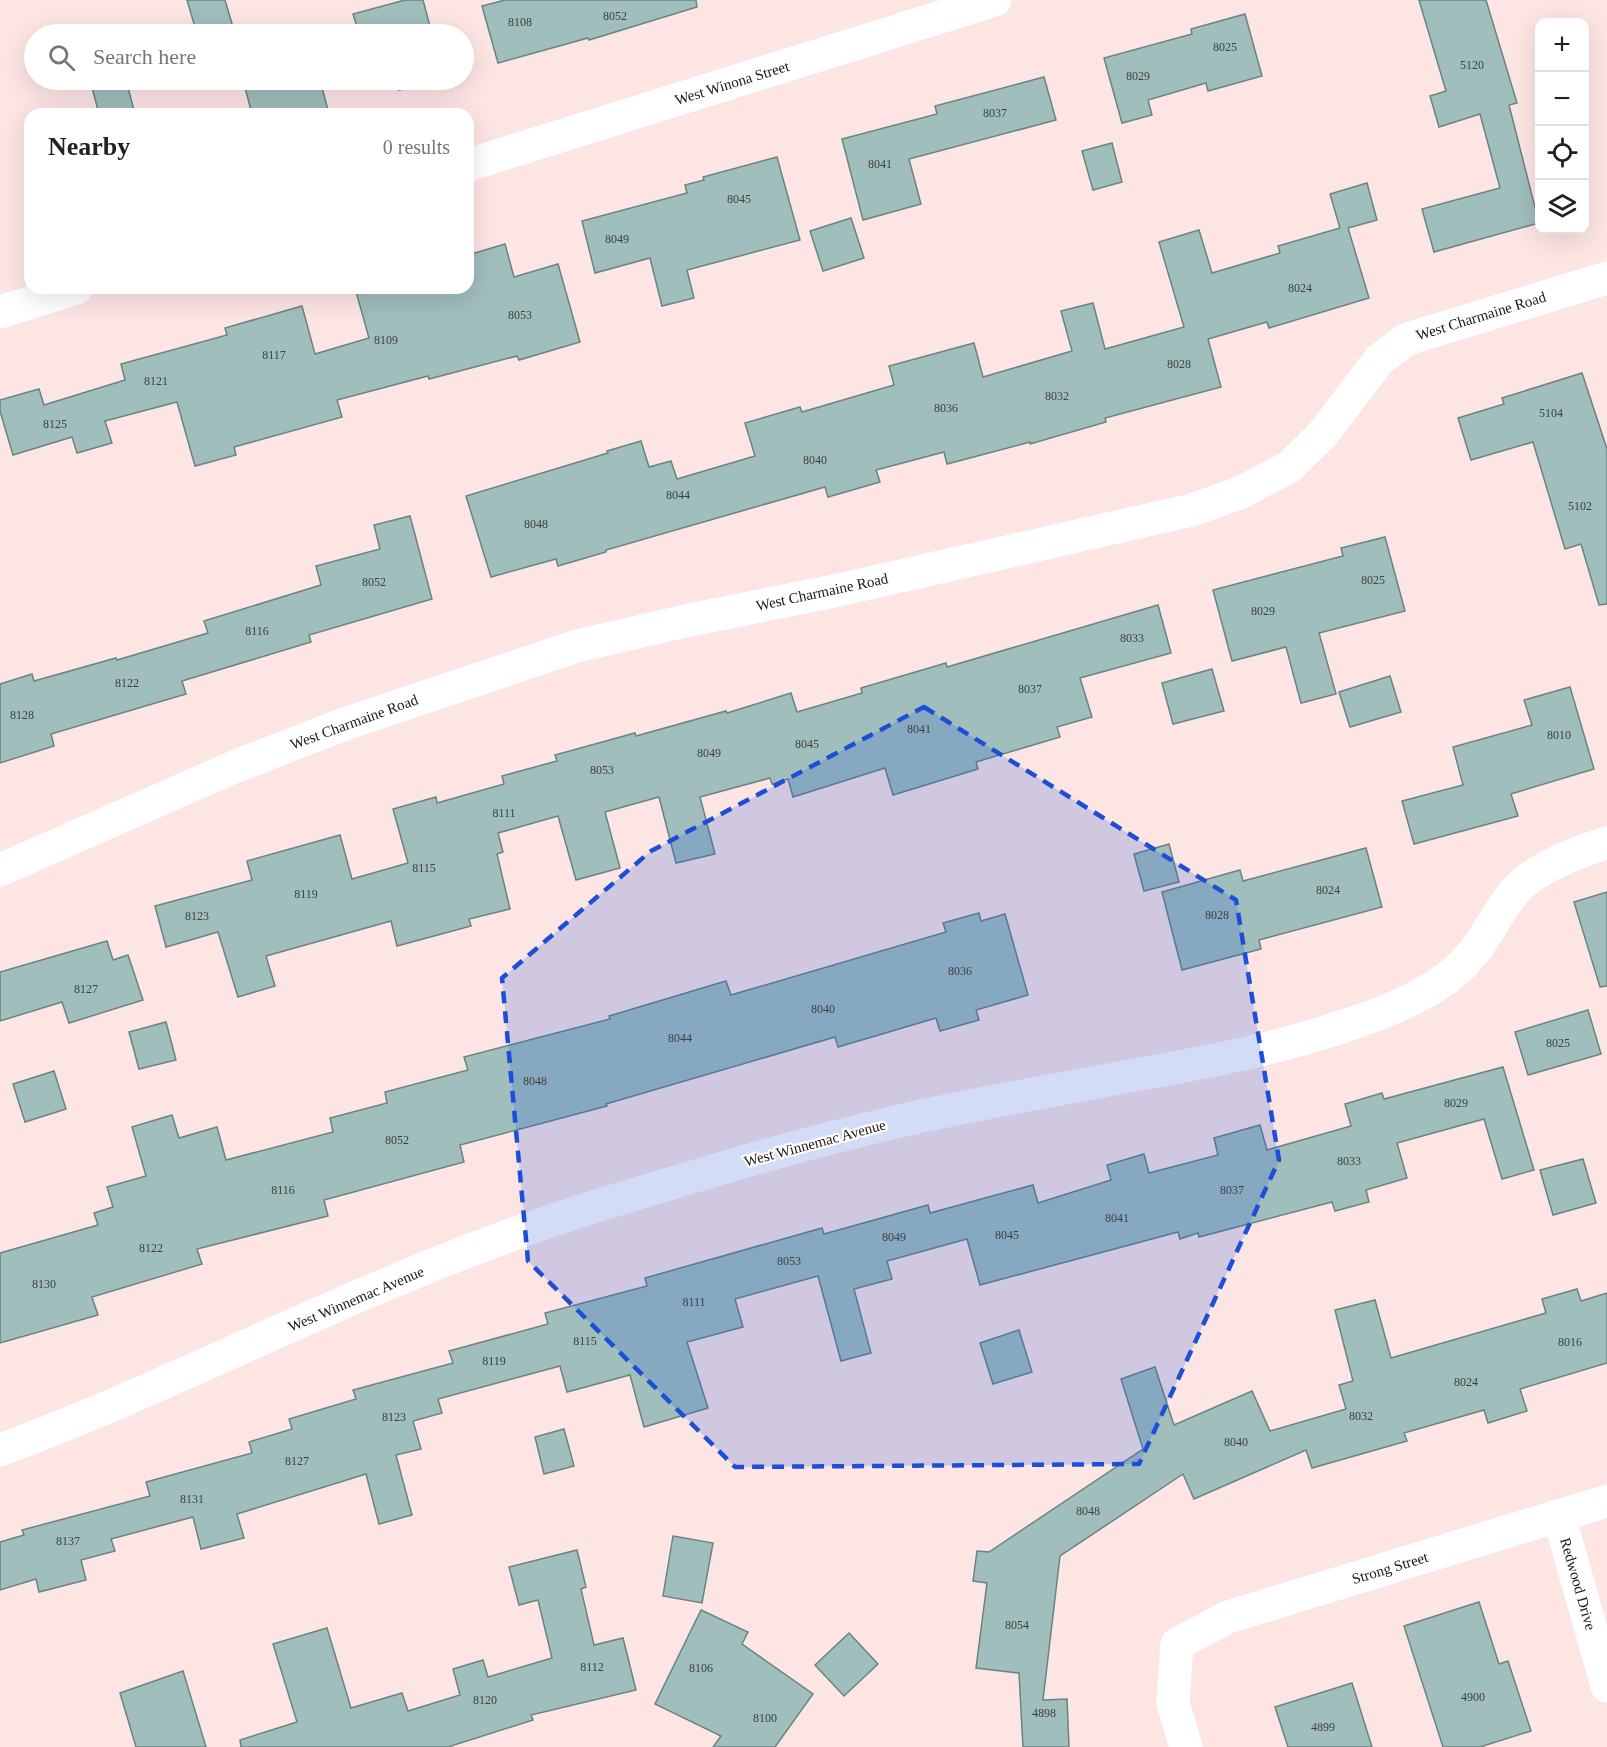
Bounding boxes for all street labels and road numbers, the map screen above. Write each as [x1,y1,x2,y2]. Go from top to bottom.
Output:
street label: West Winona Street [673,58,792,108]
street label: West Charmaine Road [1414,289,1548,343]
street label: West Charmaine Road [755,570,890,614]
street label: West Charmaine Road [288,691,420,753]
street label: West Winnemac Avenue [742,1116,888,1170]
street label: West Winnemac Avenue [286,1263,427,1335]
street label: Redwood Drive [1557,1536,1599,1632]
street label: Strong Street [1350,1549,1431,1587]

